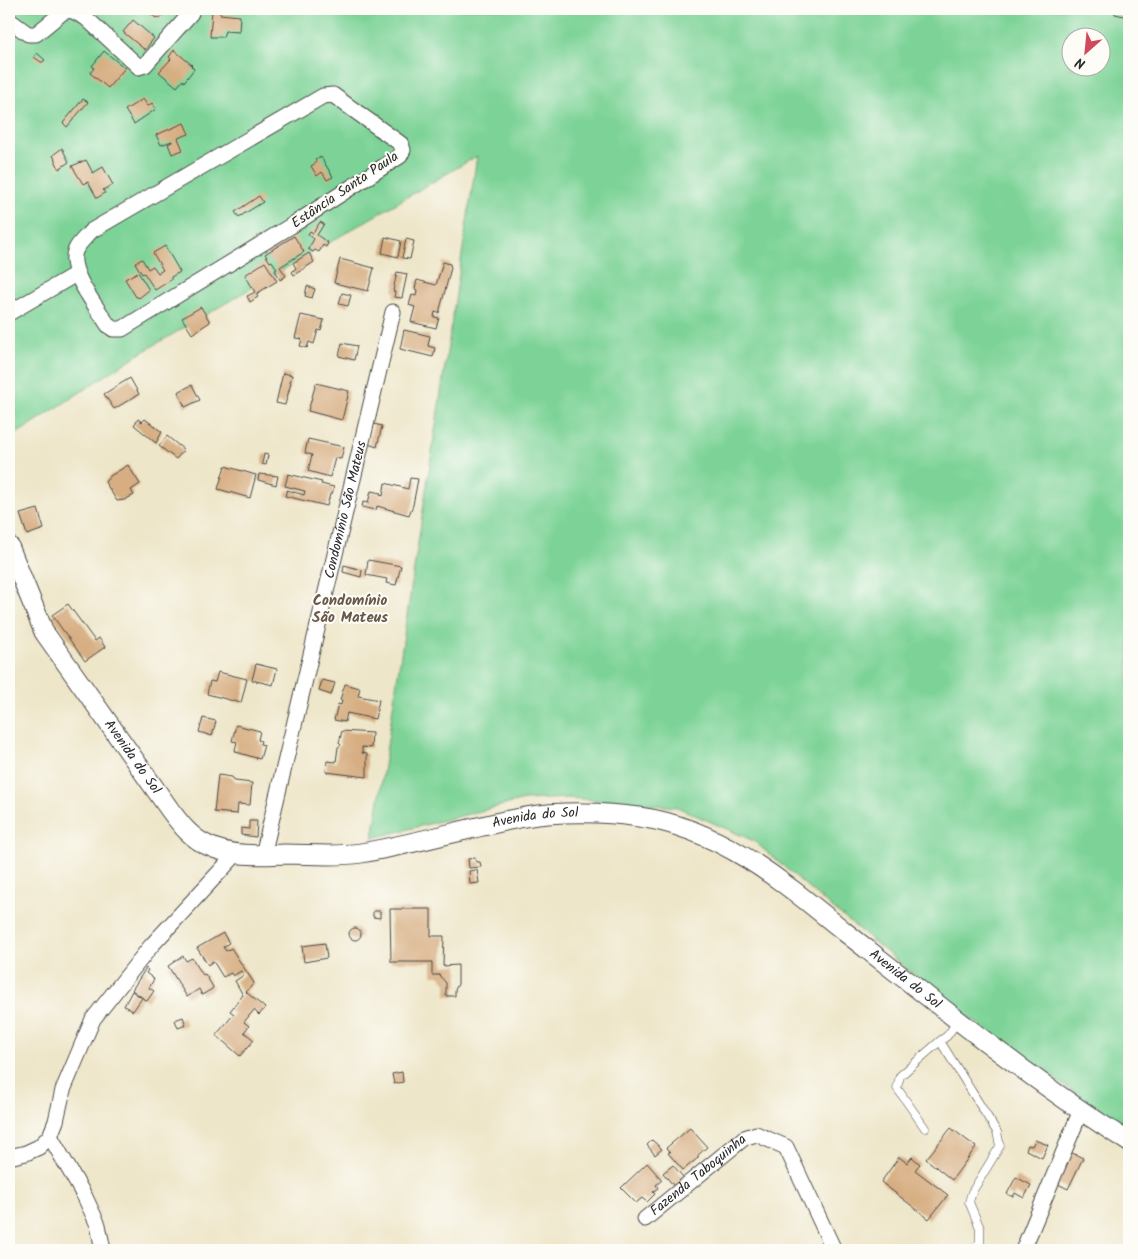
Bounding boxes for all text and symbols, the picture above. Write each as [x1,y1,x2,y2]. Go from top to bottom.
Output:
north arrow [1060,28,1110,78]
text: N [1071,51,1089,75]
street label: Estância Santa Paula [287,146,403,234]
street label: Condomínio São Mateus [319,439,373,581]
district label: Condomínio São Mateus [312,589,388,630]
street label: Avenida do Sol [98,715,167,799]
street label: Avenida do Sol [490,802,579,834]
street label: Avenida do Sol [864,944,947,1015]
street label: Fazenda Taboquinha [645,1129,751,1222]

